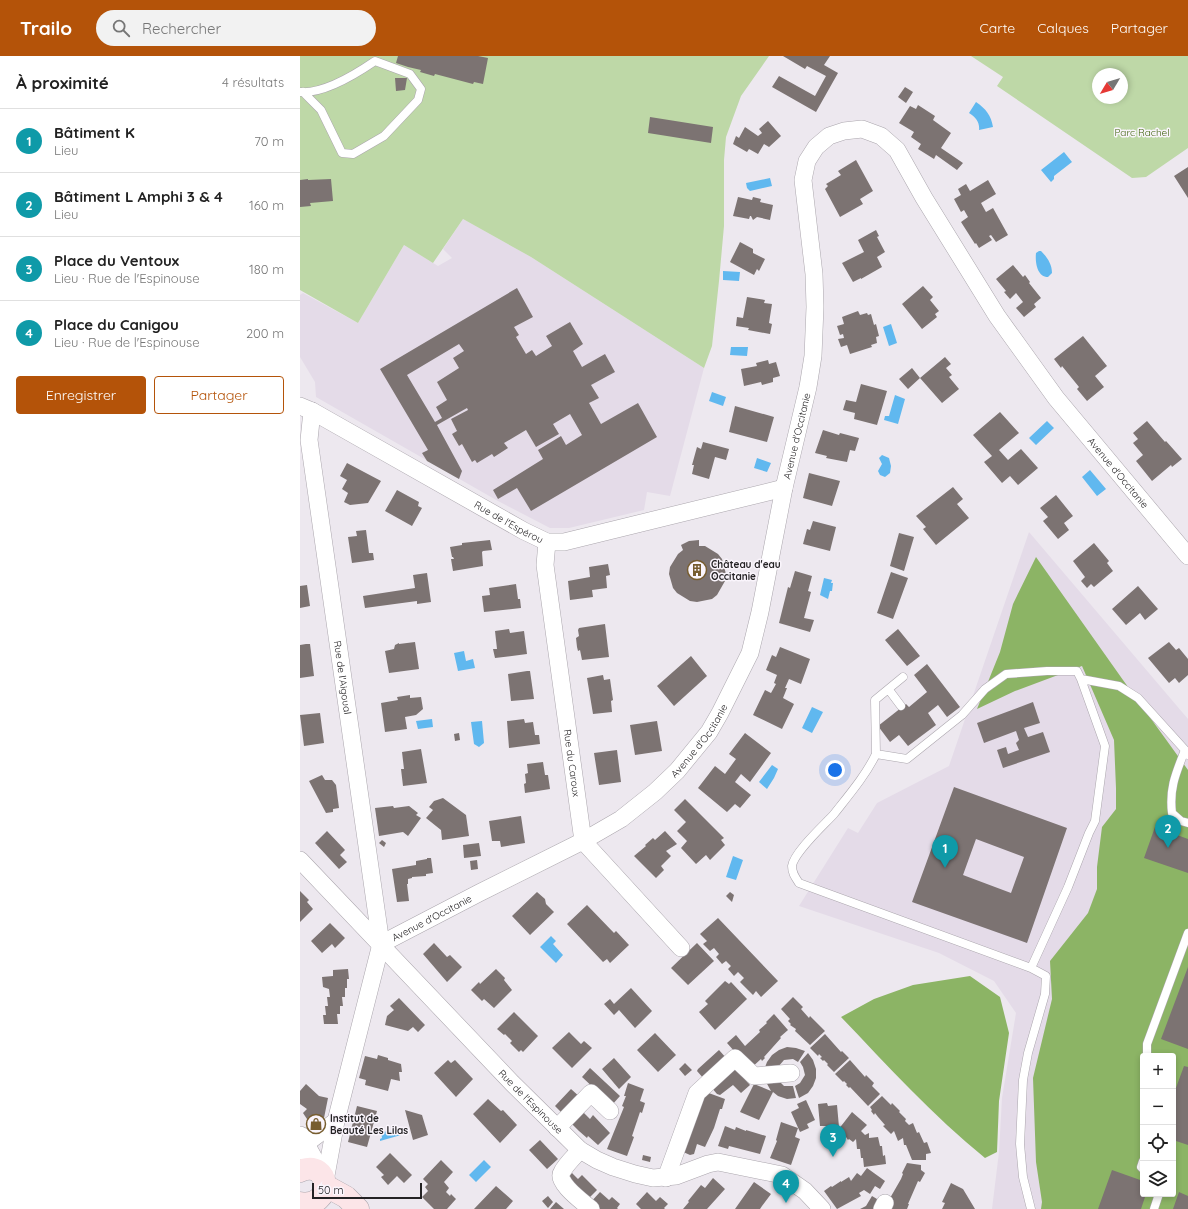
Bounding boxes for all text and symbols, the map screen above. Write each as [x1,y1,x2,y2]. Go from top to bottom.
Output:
search box [96,10,376,46]
text: Trailo [20,16,72,40]
icon: search [110,17,132,39]
text: Rechercher [142,19,221,38]
text: Carte [980,19,1015,37]
text: Calques [1037,19,1089,37]
text: Partager [1111,19,1168,37]
north arrow [1092,68,1128,104]
text: À proximité [16,72,109,93]
text: 4 résultats [222,74,284,90]
text: Bâtiment K [54,123,135,142]
park label: Parc Rachel [1114,126,1170,139]
text: 1 [26,133,32,149]
text: 70 m [254,133,284,149]
text: Lieu [54,142,78,158]
text: Bâtiment L Amphi 3 & 4 [54,187,223,206]
text: 2 [25,197,33,213]
text: 160 m [249,197,284,213]
text: Lieu [54,206,78,222]
text: Place du Ventoux [54,251,179,270]
text: 3 [26,261,32,277]
text: 180 m [249,261,284,277]
text: Lieu · Rue de l'Espinouse [54,270,200,286]
text: Place du Canigou [54,315,179,334]
text: 4 [25,325,33,341]
text: 200 m [246,325,284,341]
text: Lieu · Rue de l'Espinouse [54,334,200,350]
button: Enregistrer [16,376,146,414]
button: Partager [154,376,284,414]
street label: Avenue d'Occitanie [780,391,813,480]
street label: Avenue d'Occitanie [1085,435,1151,511]
street label: Rue de l'Espérou [472,498,545,546]
place label: Château d'eau Occitanie [711,558,781,583]
building icon: Château d'eau Occitanie [686,559,708,581]
street label: Rue de l'Aigoual [331,640,354,715]
street label: Avenue d'Occitanie [668,702,731,781]
street label: Rue du Caroux [561,728,583,798]
your location [825,760,845,780]
pin: 2 [1155,815,1181,848]
pin: 1 [932,835,958,868]
street label: Avenue d'Occitanie [390,892,474,944]
map controls [1140,1053,1176,1197]
button: + [1140,1053,1176,1089]
street label: Rue de l'Espinouse [495,1067,566,1137]
button: − [1140,1089,1176,1125]
place label: Institut de Beauté Les Lilas [330,1112,408,1137]
shop icon: Institut de Beauté Les Lilas [305,1113,327,1135]
pin: 3 [820,1124,846,1157]
button: locate [1140,1125,1176,1161]
button: layers [1140,1161,1176,1197]
pin: 4 [773,1170,799,1203]
scale bar [312,1181,422,1200]
text: 50 m [318,1183,344,1197]

